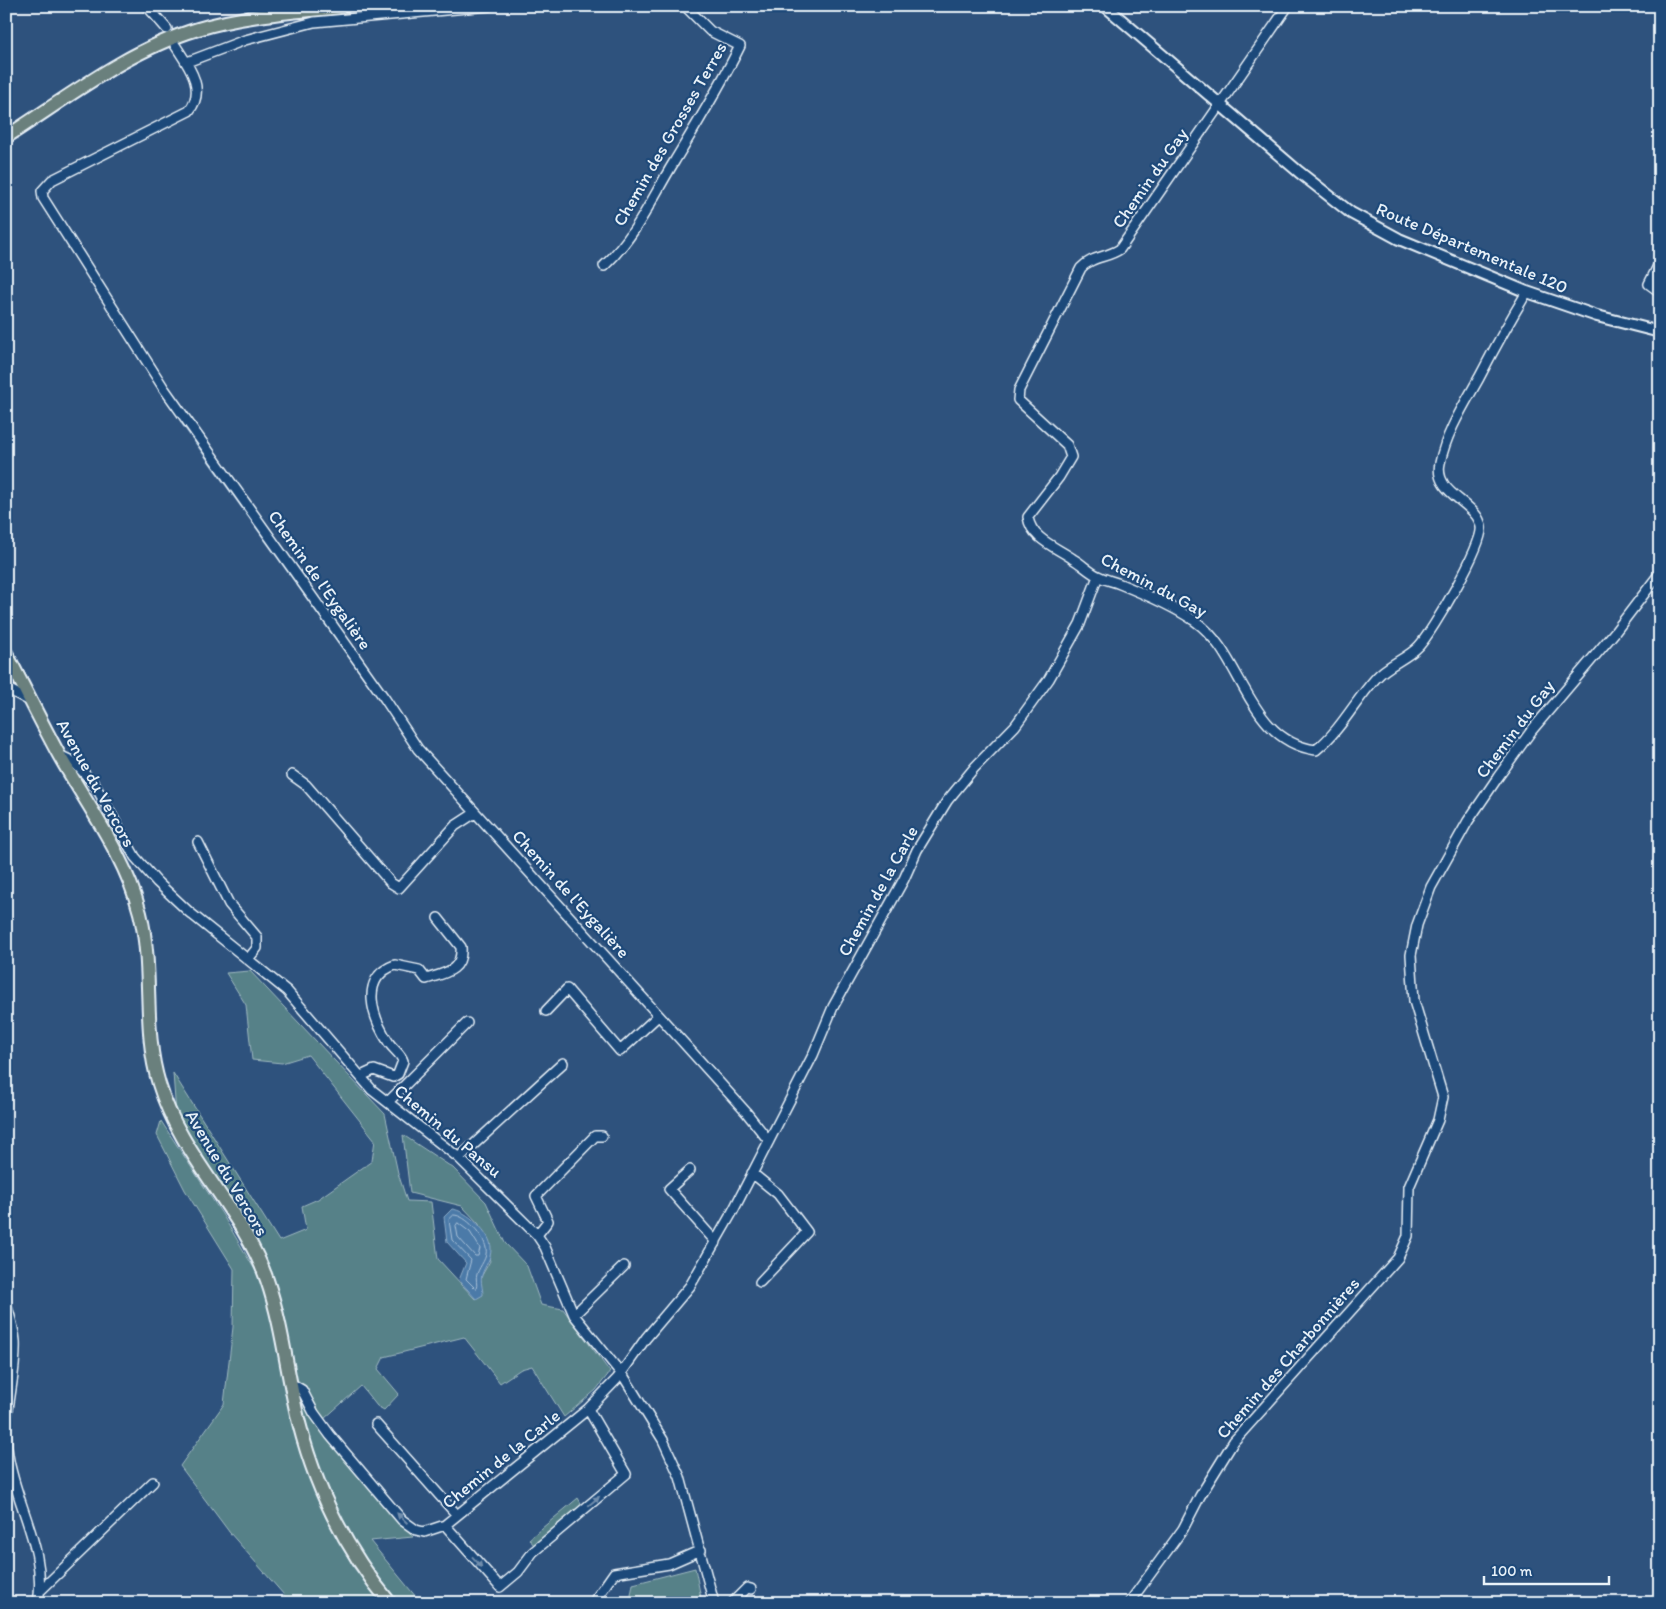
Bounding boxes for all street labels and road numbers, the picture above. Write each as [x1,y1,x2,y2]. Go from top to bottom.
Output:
street label: Chemin des Grosses Terres [608,38,732,230]
street label: Chemin du Gay [1107,123,1193,232]
street label: Route Départementale 120 [1373,198,1571,298]
street label: Chemin de l'Eygalière [264,506,376,654]
street label: Chemin du Gay [1097,548,1211,623]
street label: Chemin du Gay [1471,675,1559,783]
street label: Avenue du Vercors [52,715,140,851]
street label: Chemin de la Carle [833,822,923,960]
street label: Chemin de l'Eygalière [507,825,635,963]
street label: Chemin du Pansu [390,1080,506,1183]
street label: Avenue du Vercors [181,1106,273,1240]
street label: Chemin des Charbonnières [1212,1273,1364,1443]
street label: Chemin de la Carle [437,1405,565,1513]

